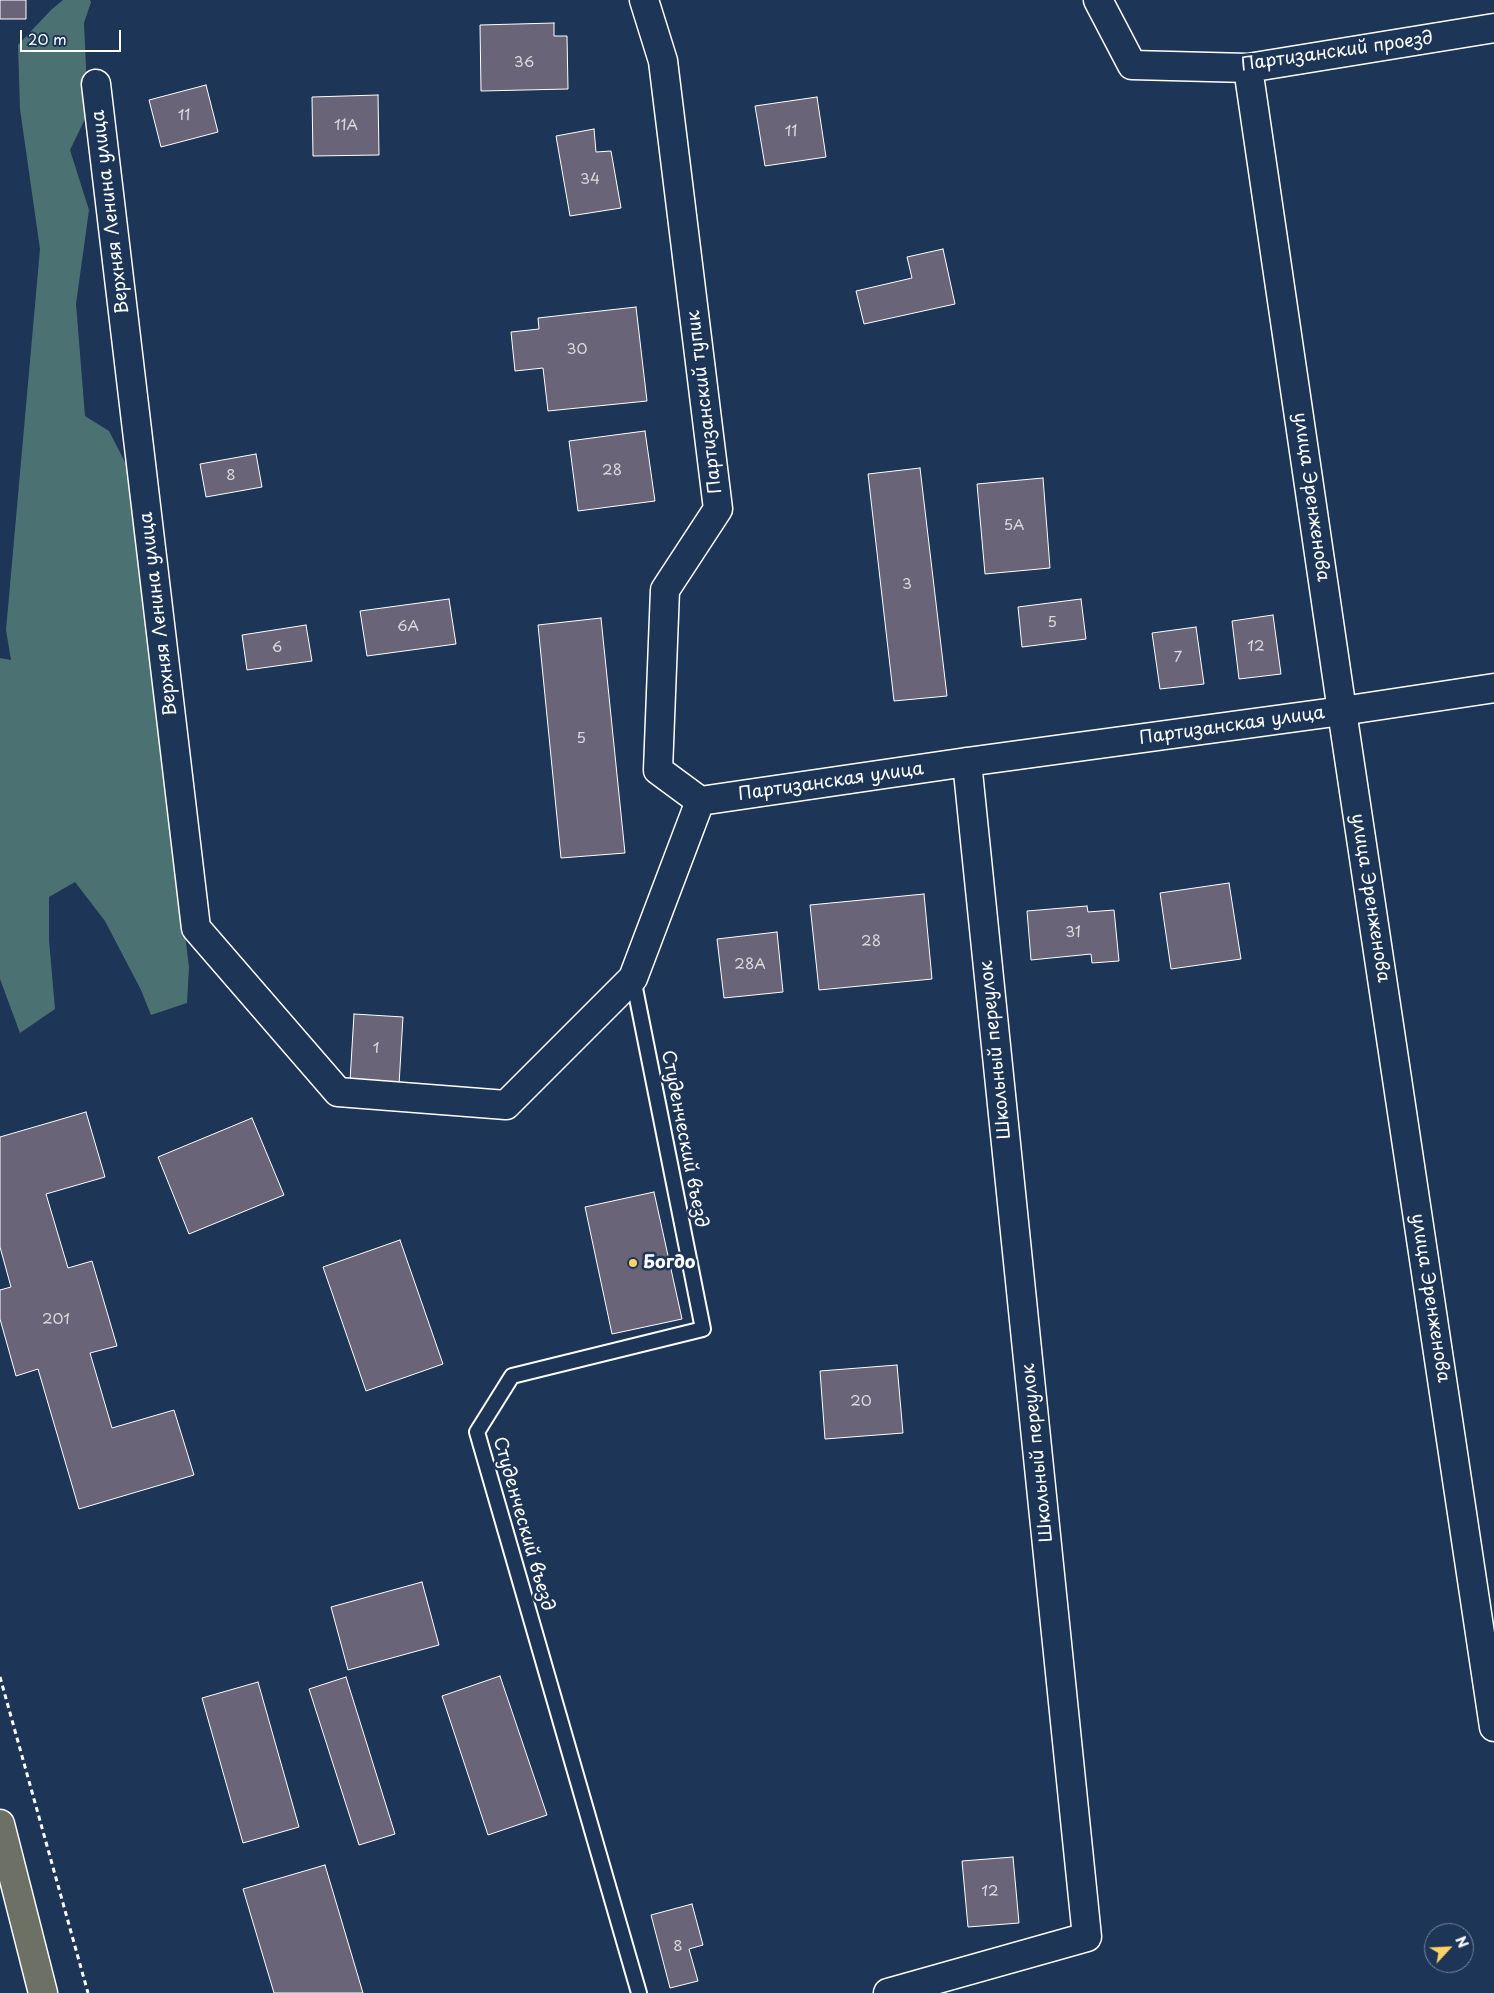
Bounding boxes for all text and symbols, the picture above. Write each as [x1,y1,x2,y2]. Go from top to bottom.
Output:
scale bar [22,20,124,52]
text: 20 m [28,27,67,50]
street label: Партизанский проезд [1239,28,1435,76]
house number: 36 [514,54,534,72]
house number: 11 [178,107,190,125]
street label: Верхняя Ленина улица [88,109,134,315]
house number: 11А [334,117,358,135]
house number: 11 [785,123,797,141]
house number: 34 [580,171,600,189]
street label: Партизанский тупик [683,309,727,495]
house number: 30 [567,341,587,359]
street label: улица Эренженова [1288,411,1334,583]
house number: 28 [602,462,622,480]
house number: 8 [226,467,236,485]
street label: Верхняя Ленина улица [136,511,182,717]
house number: 5А [1003,517,1025,535]
house number: 3 [902,576,912,594]
house number: 5 [1047,614,1057,632]
house number: 6А [397,618,419,636]
house number: 12 [1247,638,1265,656]
house number: 6 [272,639,282,657]
house number: 7 [1174,649,1182,667]
street label: Партизанская улица [1138,702,1326,750]
house number: 5 [576,730,586,748]
street label: Партизанская улица [737,758,925,806]
street label: улица Эренженова [1346,812,1394,984]
house number: 31 [1065,924,1081,942]
house number: 28 [861,933,881,951]
house number: 28А [734,956,766,974]
street label: Школьный переулок [976,960,1016,1140]
house number: 1 [373,1040,379,1058]
street label: Студенческий въезд [656,1048,712,1230]
street label: улица Эренженова [1406,1212,1454,1384]
place label: Богдо [643,1252,695,1274]
marker: Богдо [627,1257,639,1269]
house number: 201 [42,1311,70,1329]
street label: Школьный переулок [1018,1363,1058,1543]
house number: 20 [850,1393,872,1411]
street label: Студенческий въезд [488,1434,558,1614]
house number: 12 [981,1883,999,1901]
north arrow [1424,1923,1474,1973]
text: N [1450,1932,1474,1951]
house number: 8 [673,1938,683,1956]

